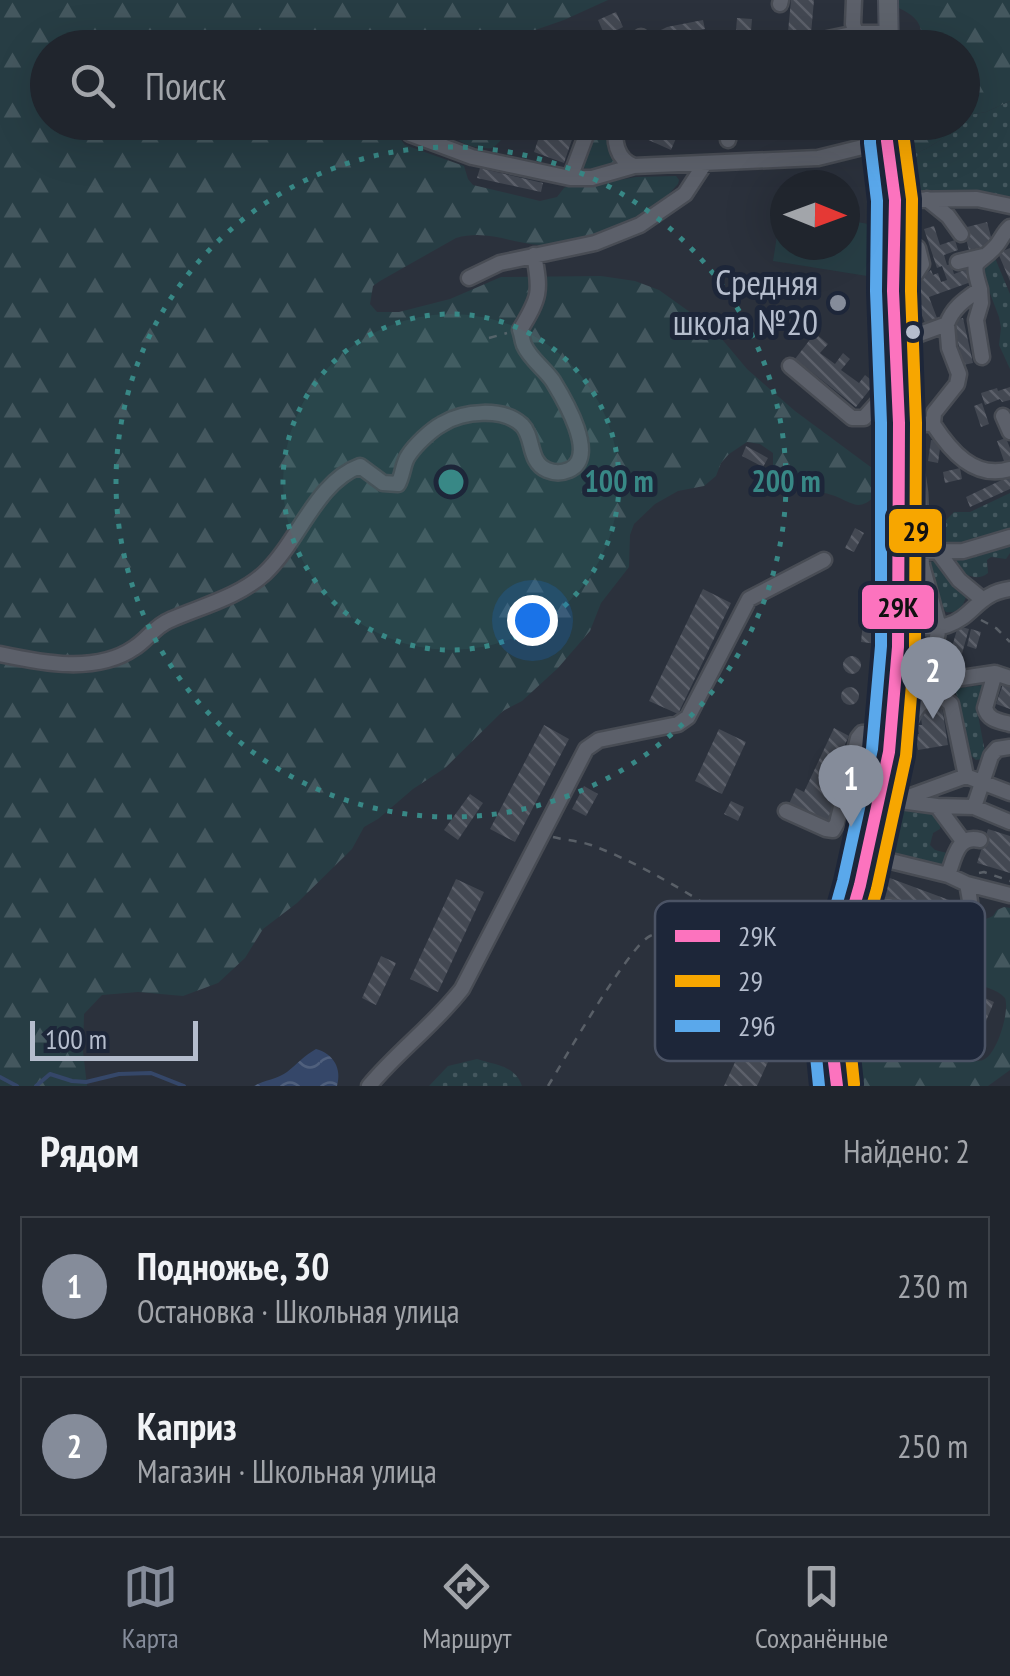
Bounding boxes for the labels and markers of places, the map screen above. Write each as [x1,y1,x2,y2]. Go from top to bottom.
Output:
place label: Средняя школа №20 [673,259,818,345]
marker: Средняя школа №20 [827,292,849,314]
unlabelled marker [903,322,923,342]
centre of rings [433,464,469,500]
pin: 2 [900,636,966,719]
pin: 1 [818,744,884,827]

